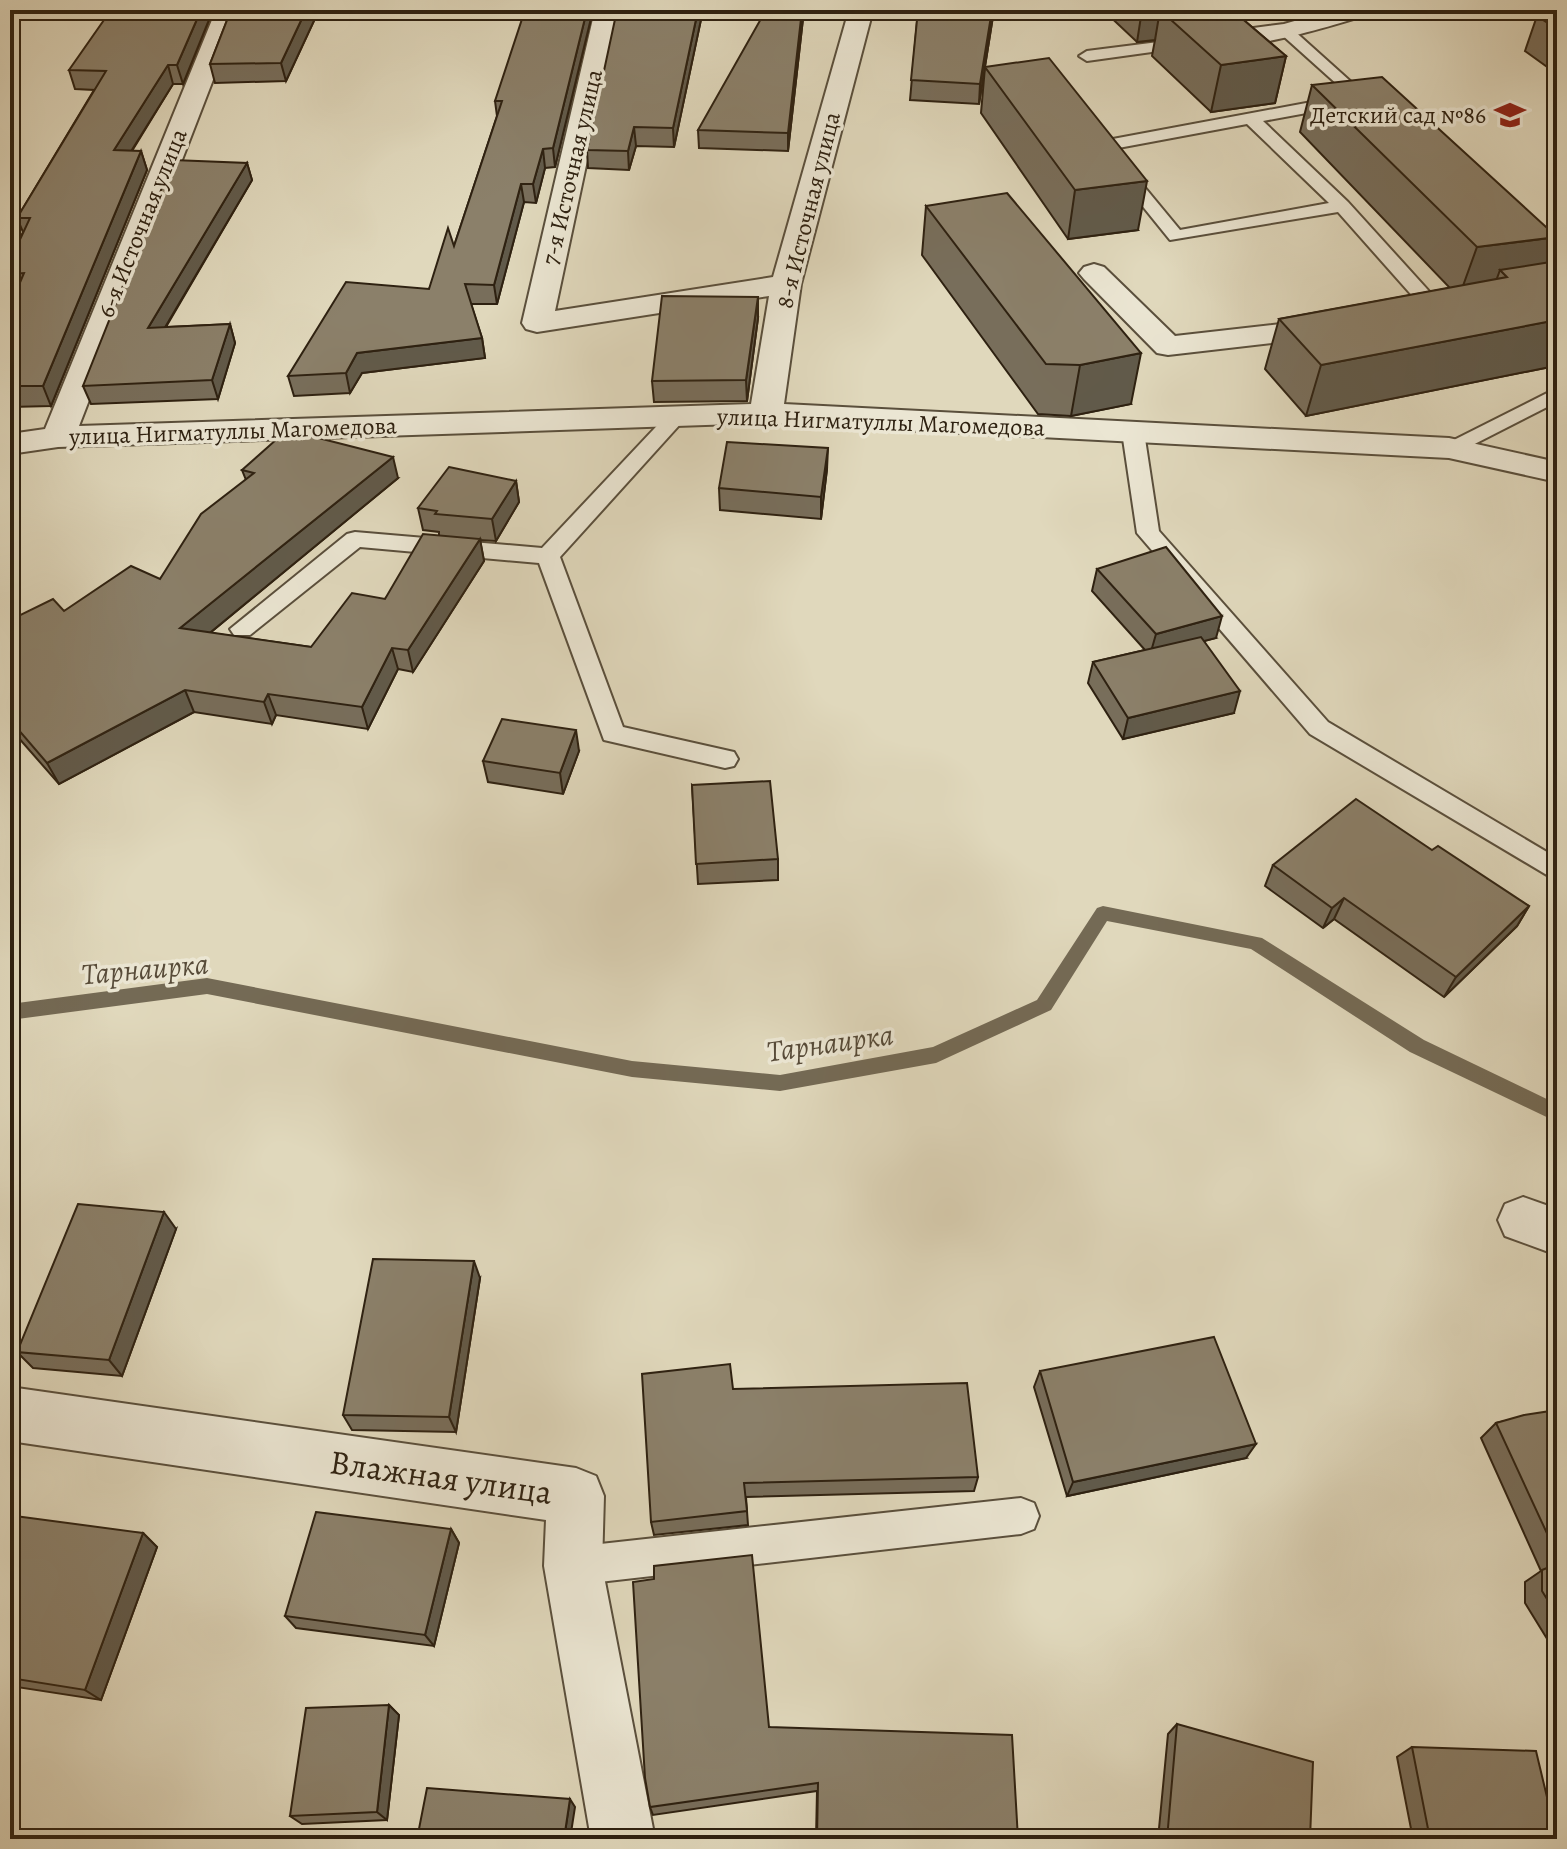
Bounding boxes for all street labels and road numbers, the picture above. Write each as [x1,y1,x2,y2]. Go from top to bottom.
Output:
street label: 7-я Источная улица [534,66,610,268]
street label: 8-я Источная улица [768,108,848,312]
street label: 6-я Источная улица [90,124,194,322]
street label: улица Нигматуллы Магомедова [716,400,1045,444]
street label: улица Нигматуллы Магомедова [68,409,397,453]
street label: Влажная улица [327,1438,555,1516]

